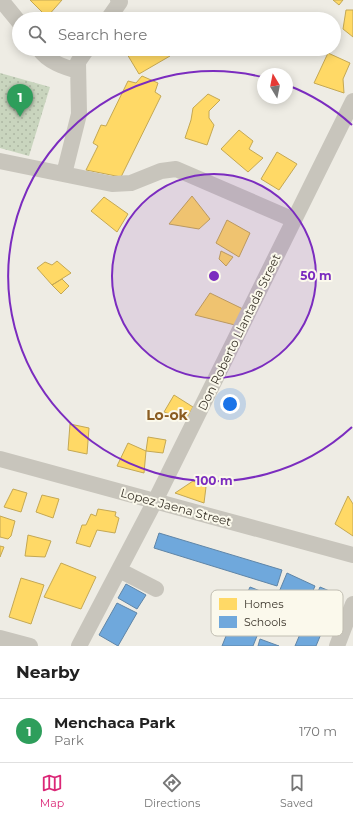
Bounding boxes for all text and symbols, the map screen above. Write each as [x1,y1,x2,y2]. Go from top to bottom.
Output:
search box [12,12,341,56]
icon: search [26,23,48,45]
text: Search here [58,25,147,44]
north arrow [257,68,293,104]
pin: 1 [7,84,33,117]
street label: Don Roberto Llantada Street [194,251,284,413]
text: 50 m [300,268,332,283]
centre of rings [207,269,221,283]
your location [220,394,240,414]
district label: Lo-ok [146,406,189,424]
text: 100 m [196,473,232,488]
street label: Lopez Jaena Street [119,485,233,529]
legend [211,590,343,636]
text: Homes [244,597,284,611]
text: Schools [244,615,287,629]
text: Nearby [16,662,80,682]
text: Menchaca Park [54,713,175,732]
text: 1 [26,723,32,739]
text: 170 m [299,723,337,739]
text: Park [54,732,84,748]
tab: Map [40,772,64,810]
tab: Directions [144,772,200,810]
tab: Saved [280,772,313,810]

